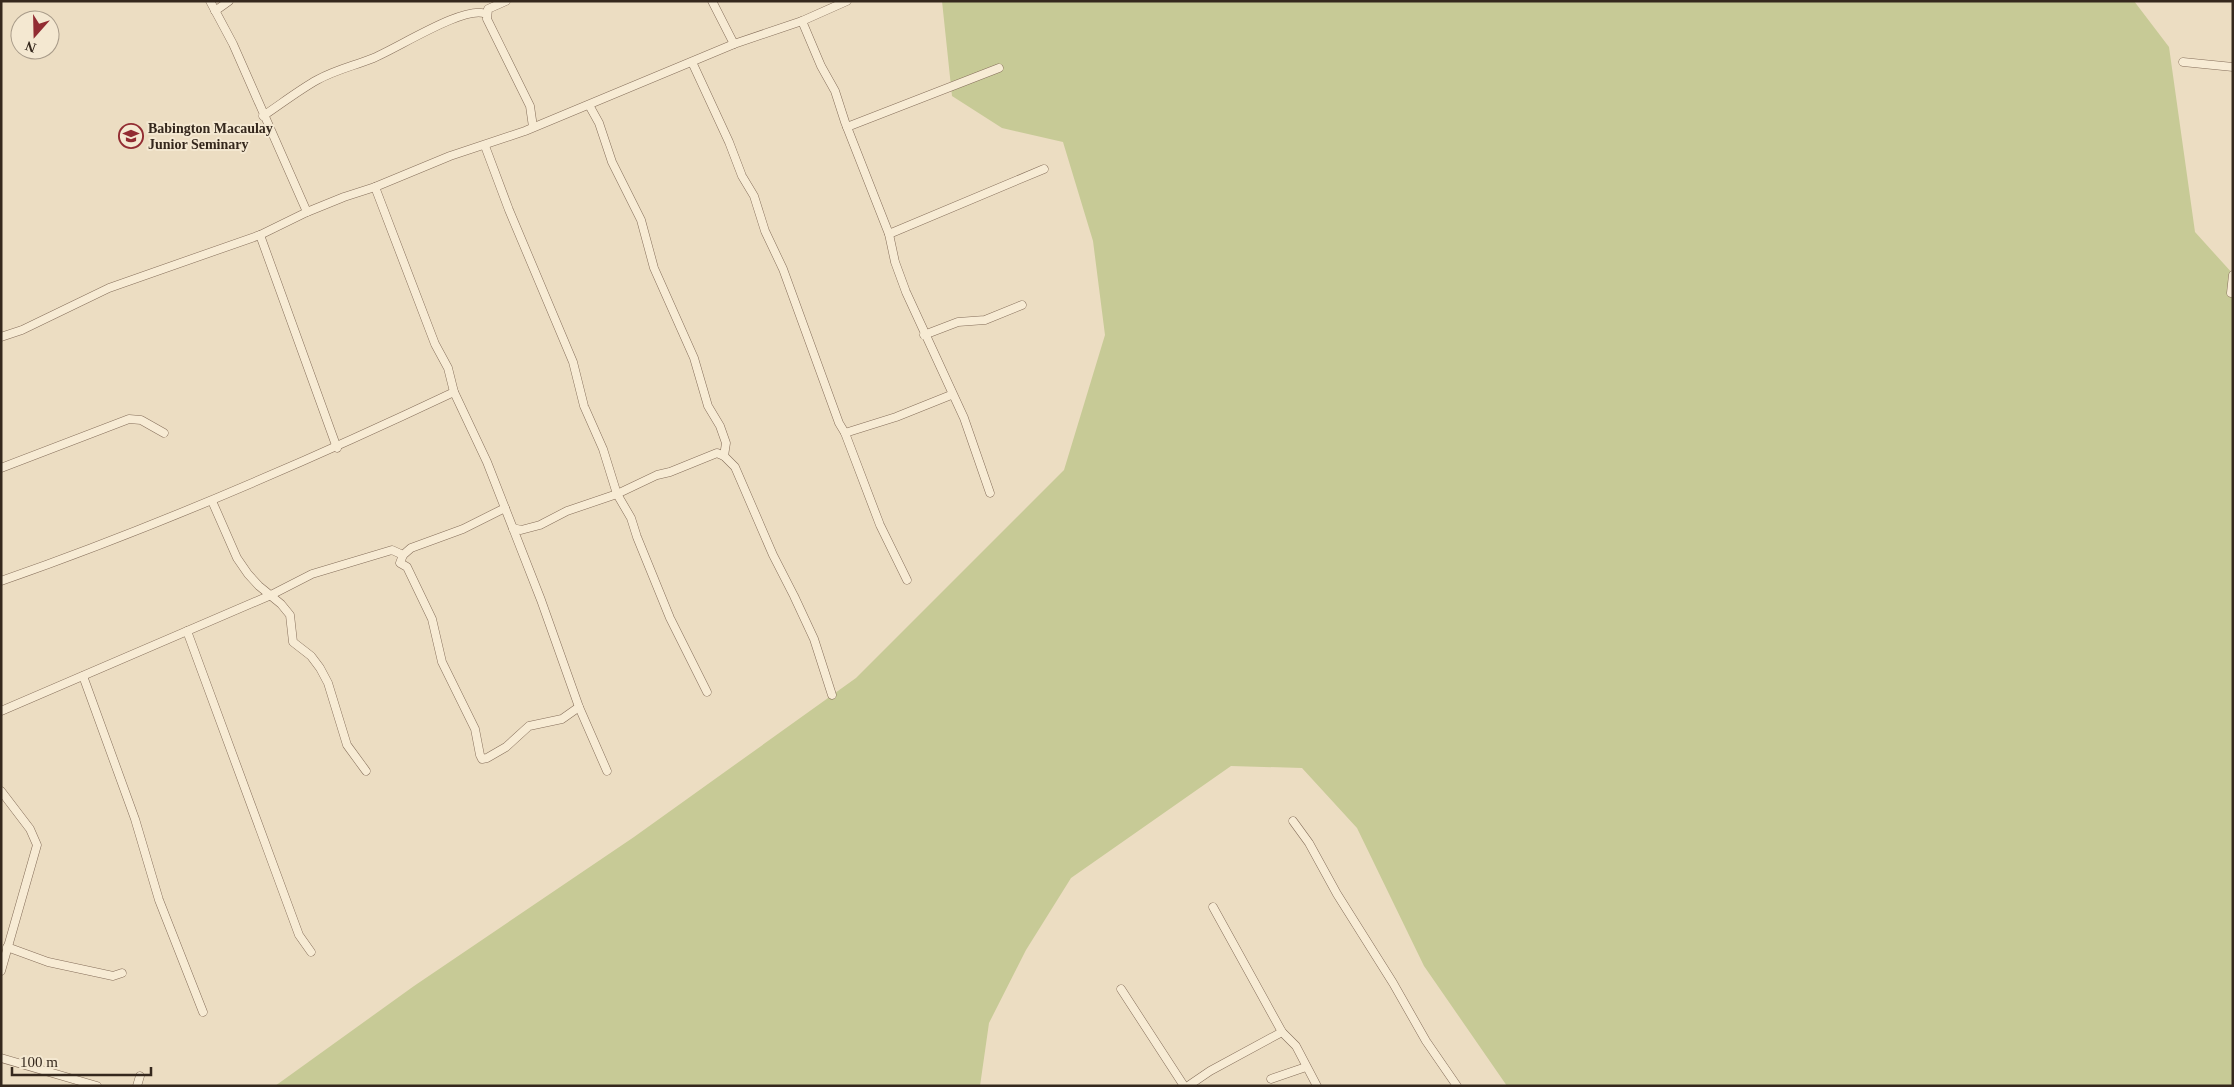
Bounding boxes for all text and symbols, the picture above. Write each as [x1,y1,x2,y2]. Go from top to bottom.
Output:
north arrow [10,10,60,60]
text: N [23,38,38,56]
place label: Babington Macaulay Junior Seminary [148,121,273,152]
school or university icon: Babington Macaulay Junior Seminary [118,123,144,149]
scale bar [12,1044,151,1076]
text: 100 m [20,1054,58,1070]

